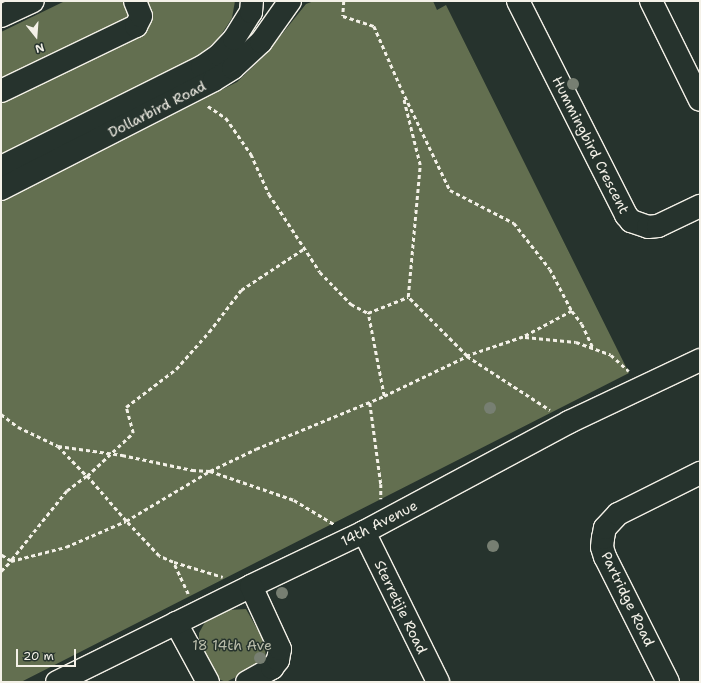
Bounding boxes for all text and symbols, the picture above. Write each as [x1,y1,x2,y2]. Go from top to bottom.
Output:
north arrow [16,16,56,56]
text: N [33,40,46,56]
street label: Hummingbird Crescent [549,73,633,217]
street label: Dollarbird Road [105,77,209,141]
street label: 14th Avenue [338,497,420,549]
street label: Partridge Road [598,549,658,649]
street label: Sterretjie Road [371,557,431,657]
park label: 18 14th Ave [192,637,272,653]
scale bar [18,641,78,667]
text: 20 m [23,648,54,664]

